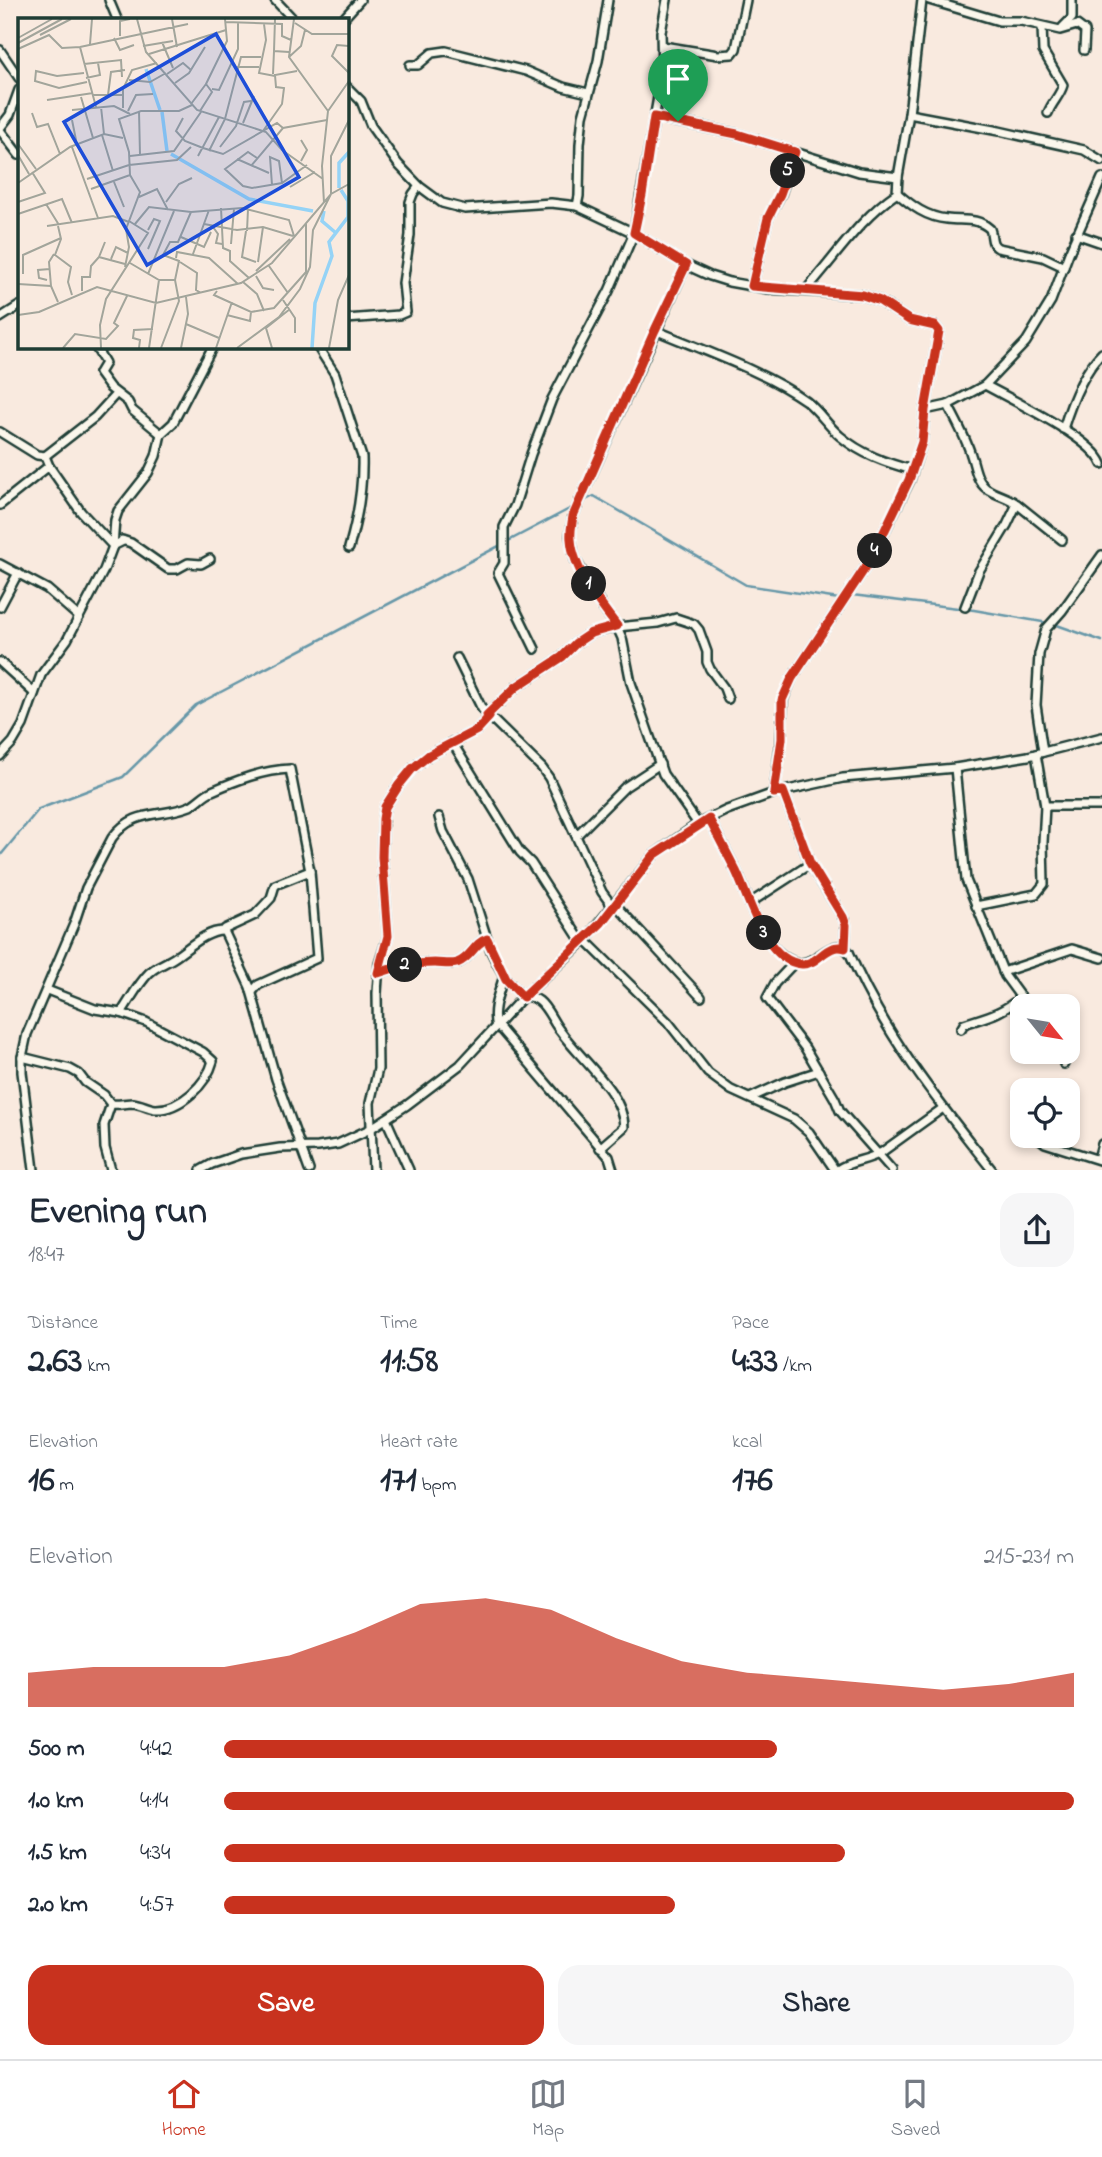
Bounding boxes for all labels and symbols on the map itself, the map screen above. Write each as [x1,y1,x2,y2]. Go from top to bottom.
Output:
inset map [18,18,348,348]
pin [648,49,708,121]
pin: 5 [770,154,806,188]
pin: 4 [858,534,892,568]
pin: 1 [572,566,606,602]
pin: 3 [746,916,782,950]
pin: 2 [388,948,422,982]
north arrow [1010,994,1080,1064]

